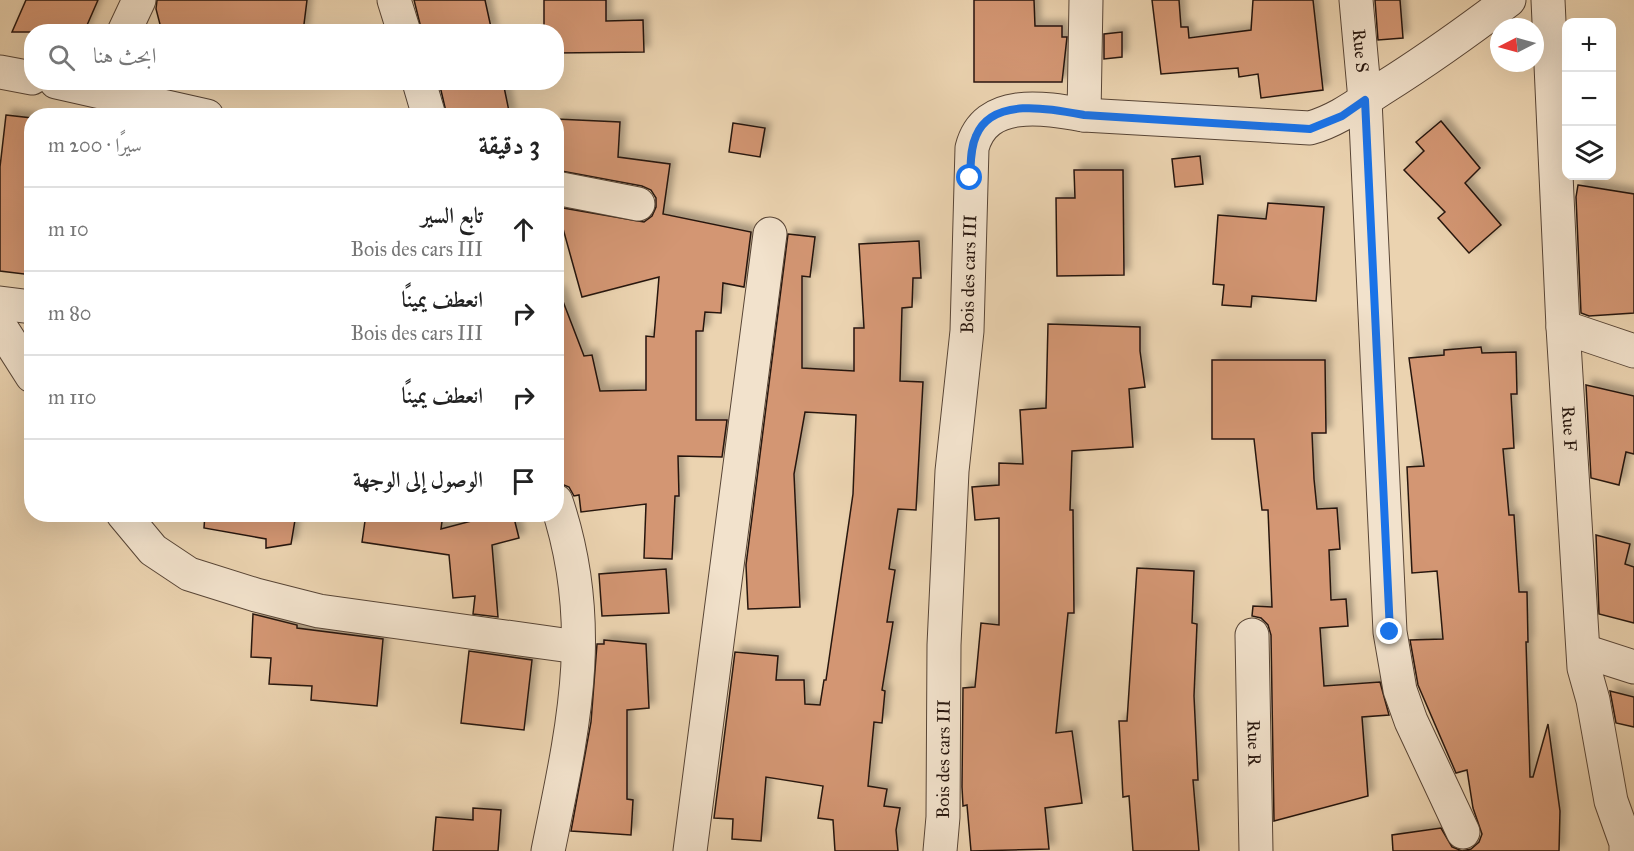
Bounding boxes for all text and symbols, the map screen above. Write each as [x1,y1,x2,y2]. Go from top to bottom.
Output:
north arrow [1490,18,1544,72]
map controls [1562,18,1616,180]
button: + [1562,18,1616,72]
search box [24,24,564,90]
street label: Rue S [1348,28,1373,74]
icon: search [45,41,78,74]
text: ابحث هنا [93,42,156,69]
button: − [1562,72,1616,126]
button: layers [1562,126,1616,180]
text: 3 دقيقة [479,129,540,161]
text: سيرًا · 200 m [48,133,142,157]
route start [956,164,982,190]
text: تابع السير [421,202,483,229]
icon: ahead [507,213,540,246]
street label: Bois des cars III [956,214,981,334]
text: 10 m [48,217,89,241]
text: Bois des cars III [351,237,483,261]
text: انعطف يمينًا [402,286,483,313]
icon: right [507,297,540,330]
text: 80 m [48,301,91,325]
text: Bois des cars III [351,321,483,345]
icon: right [507,381,540,414]
text: انعطف يمينًا [402,382,483,409]
text: 110 m [48,385,96,409]
street label: Rue F [1557,405,1582,452]
icon: arrive [507,465,540,498]
text: الوصول إلى الوجهة [353,466,483,493]
route end [1376,618,1402,644]
street label: Bois des cars III [932,699,955,819]
street label: Rue R [1243,720,1265,768]

